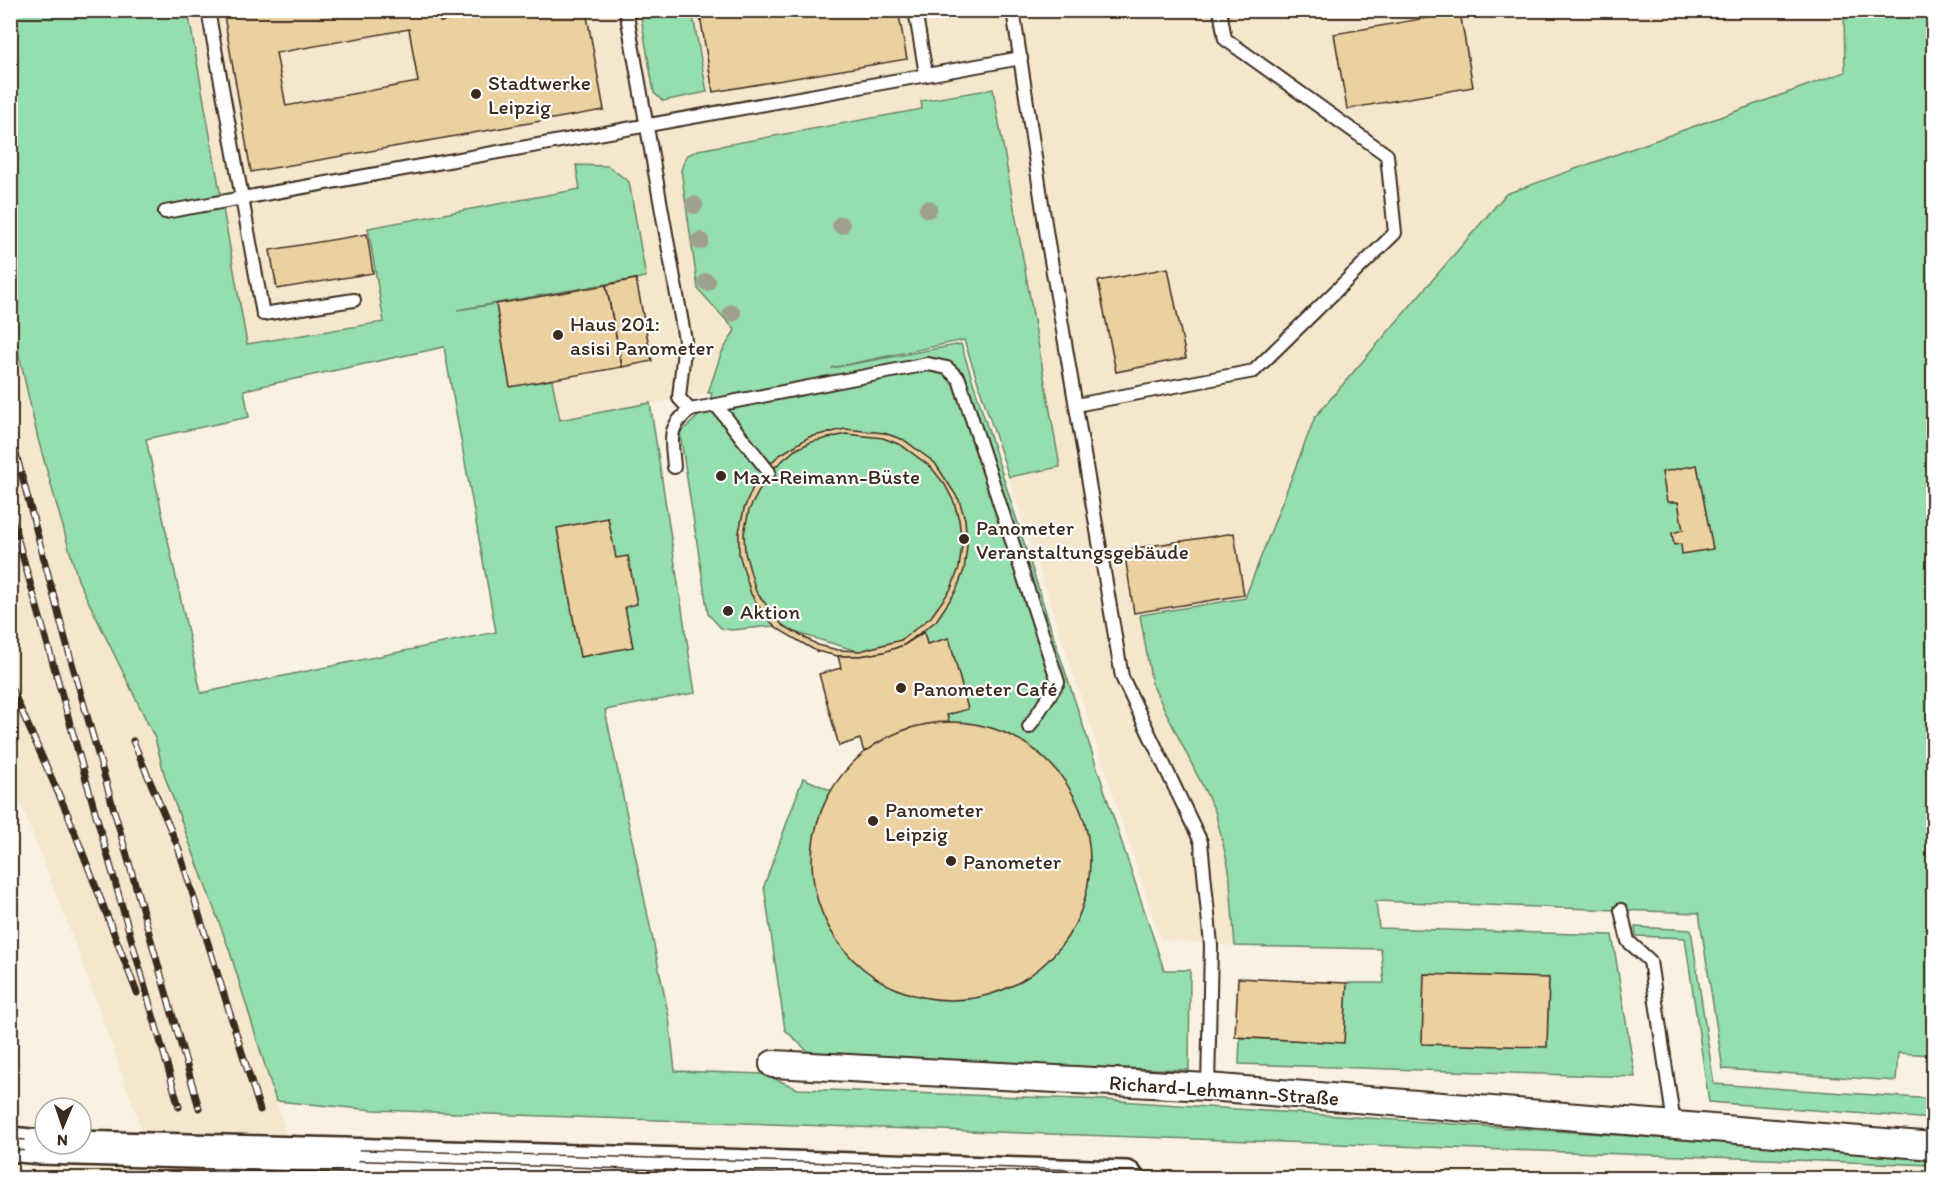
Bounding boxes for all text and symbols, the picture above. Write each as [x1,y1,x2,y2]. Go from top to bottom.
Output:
place label: Stadtwerke Leipzig [488,70,591,119]
marker: Stadtwerke Leipzig [469,87,483,101]
place label: Haus 201: asisi Panometer [570,311,715,360]
marker: Haus 201: asisi Panometer [551,328,565,342]
place label: Max-Reimann-Büste [733,464,920,489]
marker: Max-Reimann-Büste [714,469,728,483]
place label: Panometer Veranstaltungsgebäude [976,515,1189,564]
marker: Panometer Veranstaltungsgebäude [957,532,971,546]
place label: Aktion [740,599,800,624]
marker: Aktion [721,604,735,618]
place label: Panometer Café [913,676,1058,701]
marker: Panometer Café [894,681,908,695]
place label: Panometer Leipzig [885,797,984,846]
marker: Panometer Leipzig [866,814,880,828]
place label: Panometer [963,849,1062,874]
marker: Panometer [944,854,958,868]
street label: Richard-Lehmann-Straße [1108,1069,1340,1111]
north arrow [33,1096,93,1156]
text: N [57,1131,68,1150]

